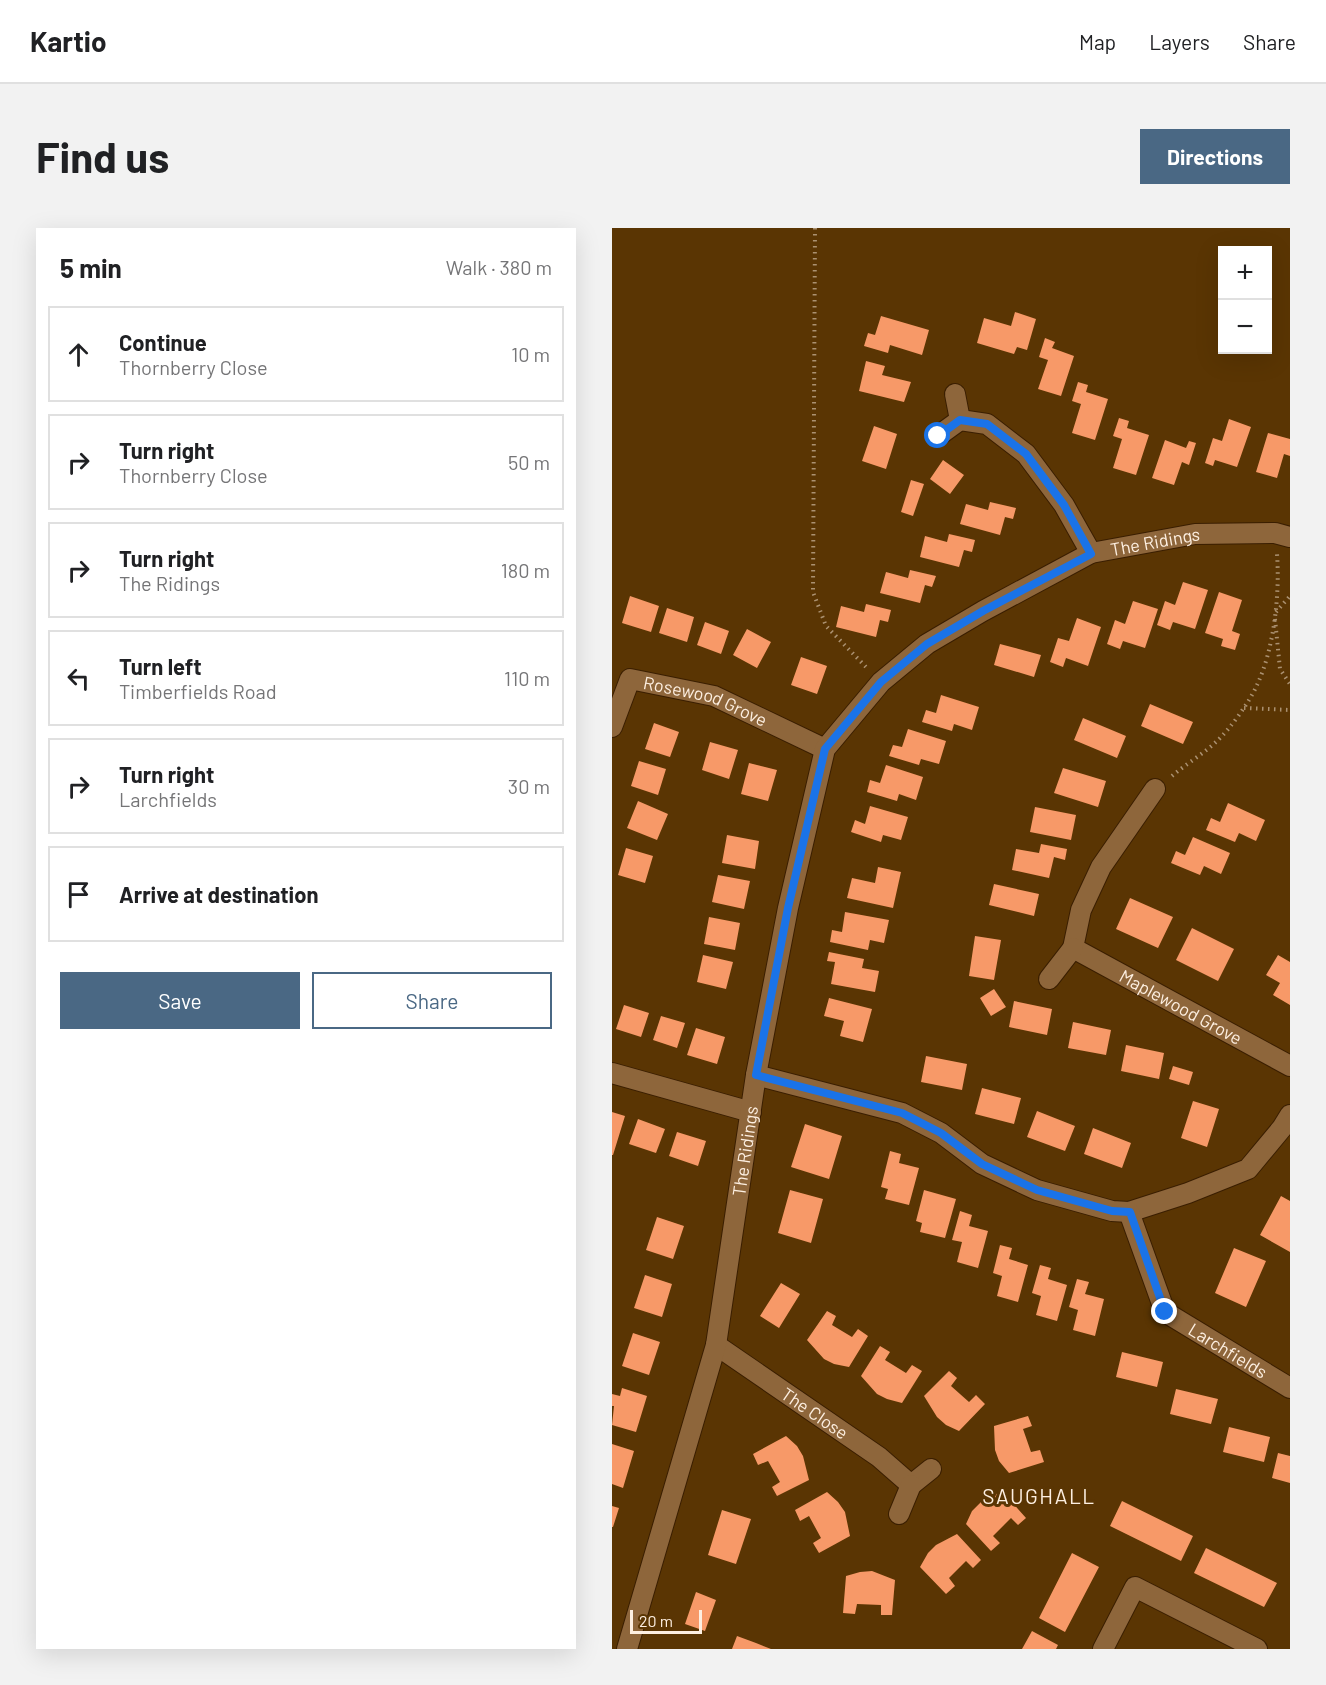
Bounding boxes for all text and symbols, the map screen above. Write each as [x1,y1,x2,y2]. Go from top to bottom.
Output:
text: Kartio [30,24,107,58]
text: Map [1079,29,1116,54]
text: Layers [1149,29,1210,54]
text: Share [1243,29,1296,54]
button: Directions [1140,129,1290,184]
text: Find us [36,131,169,181]
map controls [1218,246,1272,354]
button: + [1218,246,1272,300]
text: 5 min [60,252,122,283]
text: Walk · 380 m [446,255,552,279]
button: − [1218,300,1272,354]
text: Continue [119,329,207,355]
icon: ahead [62,338,95,371]
text: 10 m [511,342,550,366]
text: Thornberry Close [119,355,268,379]
route start [924,422,950,448]
text: Turn right [119,437,214,463]
icon: right [62,446,95,479]
text: 50 m [508,450,550,474]
text: Thornberry Close [119,463,268,487]
street label: The Ridings [1109,523,1200,560]
text: Turn right [119,545,214,571]
icon: right [62,554,95,587]
text: 180 m [501,558,550,582]
text: The Ridings [119,571,220,595]
text: Turn left [119,653,202,679]
icon: left [62,662,95,695]
text: 110 m [504,666,550,690]
street label: Rosewood Grove [642,671,771,731]
text: Timberfields Road [119,679,277,703]
text: Turn right [119,761,214,787]
icon: right [62,770,95,803]
text: 30 m [508,774,550,798]
text: Larchfields [119,787,217,811]
icon: arrive [62,878,95,911]
text: Arrive at destination [119,881,318,907]
street label: Maplewood Grove [1116,965,1246,1049]
button: Save [60,972,300,1029]
button: Share [312,972,552,1029]
street label: The Ridings [727,1104,762,1197]
route end [1151,1298,1177,1324]
street label: Larchfields [1185,1318,1271,1383]
street label: The Close [777,1382,853,1444]
district label: SAUGHALL [982,1483,1096,1508]
scale bar [630,1607,702,1634]
text: 20 m [639,1611,673,1630]

